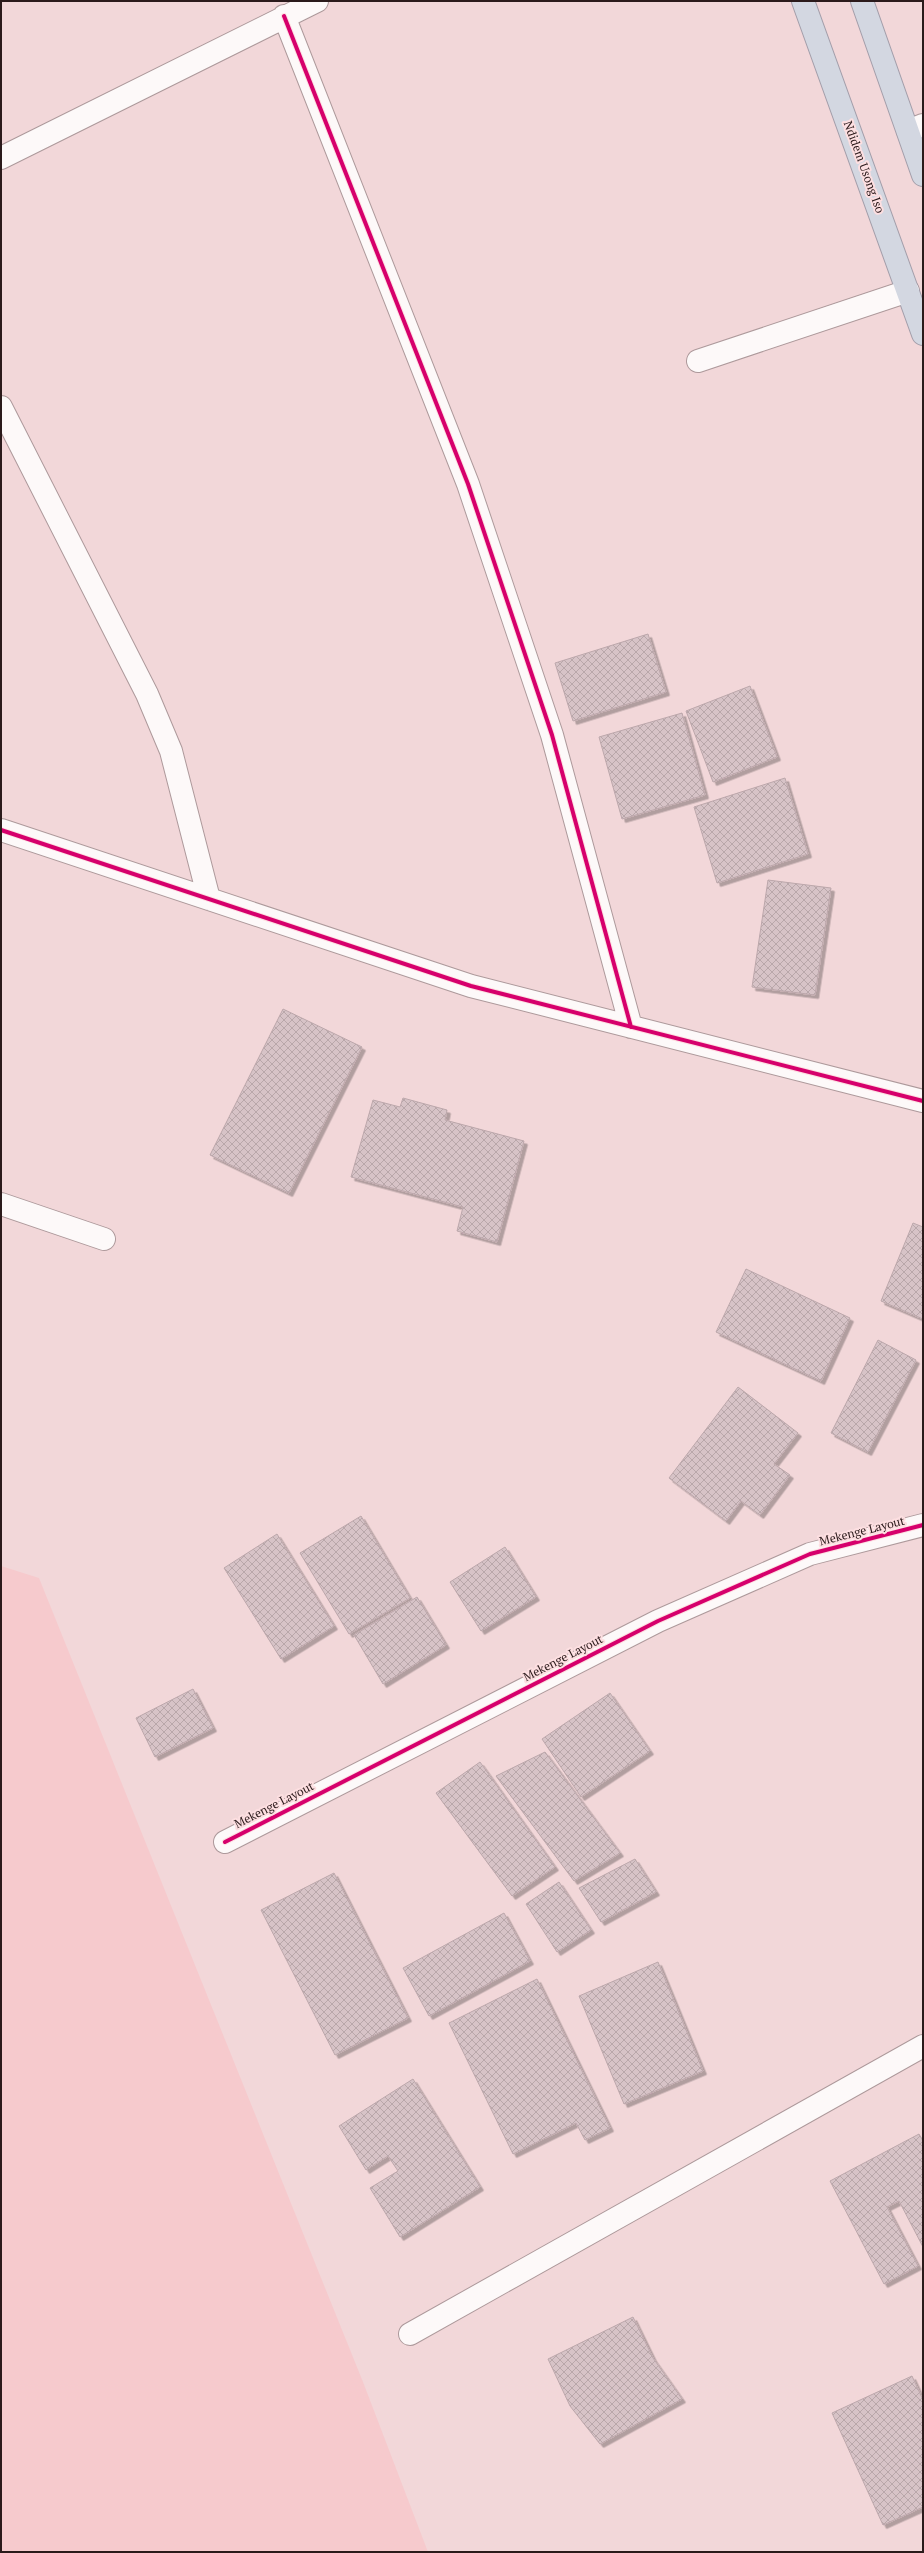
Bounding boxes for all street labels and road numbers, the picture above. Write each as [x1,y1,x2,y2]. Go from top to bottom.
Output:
street label: Ndidem Usong Iso [841,119,888,215]
street label: Mekenge Layout [818,1513,907,1548]
street label: Mekenge Layout [520,1631,606,1684]
street label: Mekenge Layout [231,1778,317,1831]

